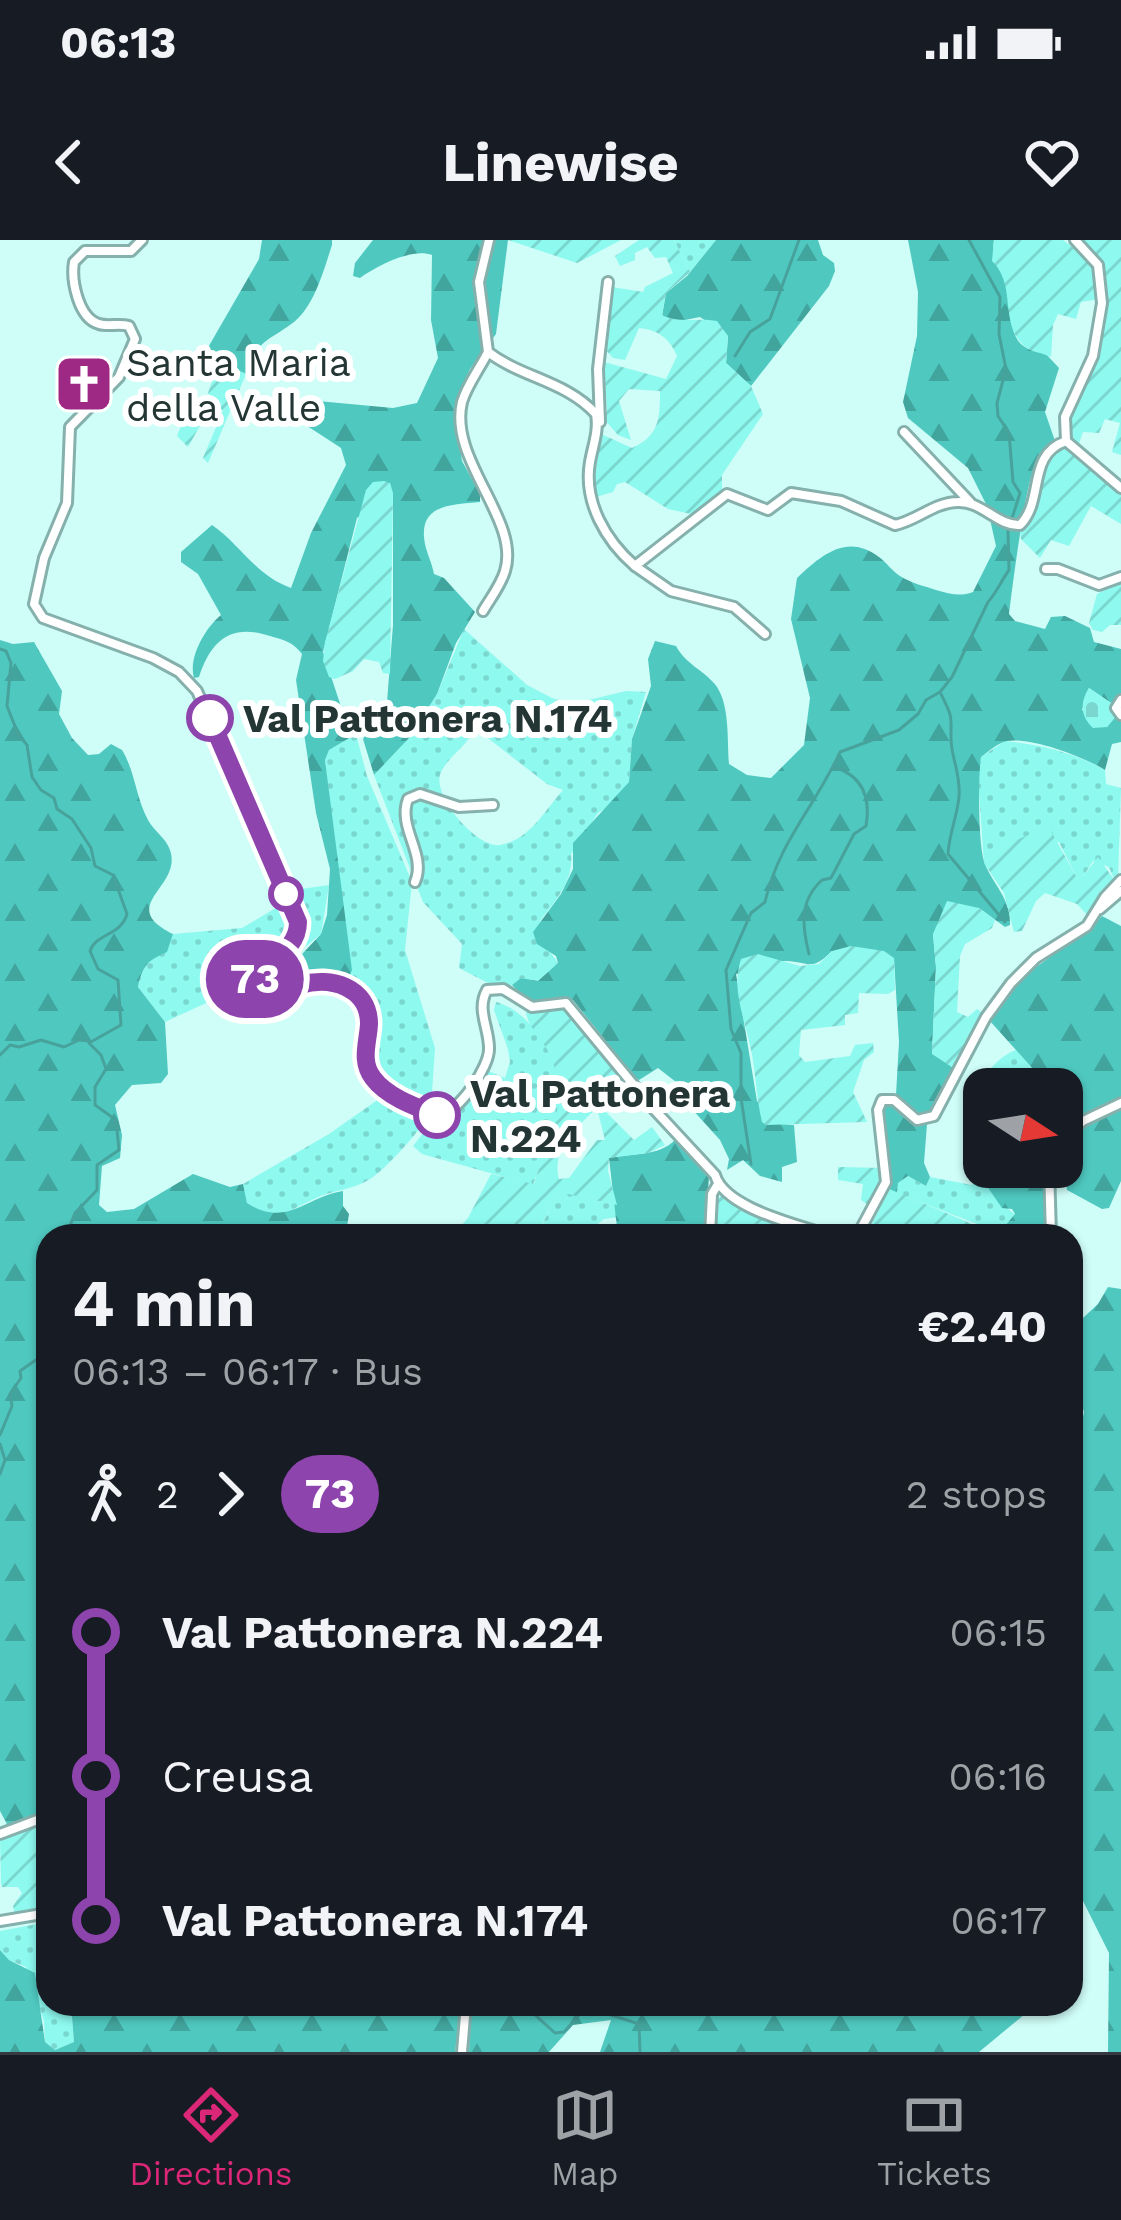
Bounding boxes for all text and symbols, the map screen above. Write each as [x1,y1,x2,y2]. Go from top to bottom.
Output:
text: 06:13 [60,16,176,69]
icon: back [36,129,102,195]
icon: heart [1019,129,1085,195]
text: Linewise [442,131,679,194]
place label: Santa Maria della Valle [126,340,351,430]
church icon: Santa Maria della Valle [53,353,115,415]
marker: Val Pattonera N.174 [188,696,232,740]
place label: Val Pattonera N.174 [243,696,612,741]
unlabelled marker [270,878,302,910]
line badge: 73 [201,940,309,1018]
text: 73 [230,954,280,1003]
north arrow [963,1068,1083,1188]
map controls [963,1068,1083,1188]
place label: Val Pattonera N.224 [470,1071,730,1161]
marker: Val Pattonera N.224 [415,1093,459,1137]
text: 4 min [72,1265,256,1342]
text: €2.40 [918,1300,1047,1353]
text: 06:13 – 06:17 · Bus [72,1349,423,1394]
icon: walk [72,1461,138,1527]
icon: forward [197,1461,263,1527]
text: 73 [305,1469,355,1518]
text: 2 [156,1472,179,1517]
text: 2 stops [906,1472,1047,1517]
text: Val Pattonera N.224 [162,1606,603,1659]
text: 06:15 [950,1610,1047,1655]
text: Creusa [162,1750,313,1803]
text: 06:16 [949,1754,1047,1799]
text: Val Pattonera N.174 [162,1894,588,1947]
text: 06:17 [950,1898,1047,1943]
tab: Directions [129,2082,292,2193]
tab: Map [551,2082,618,2193]
tab: Tickets [877,2082,992,2193]

